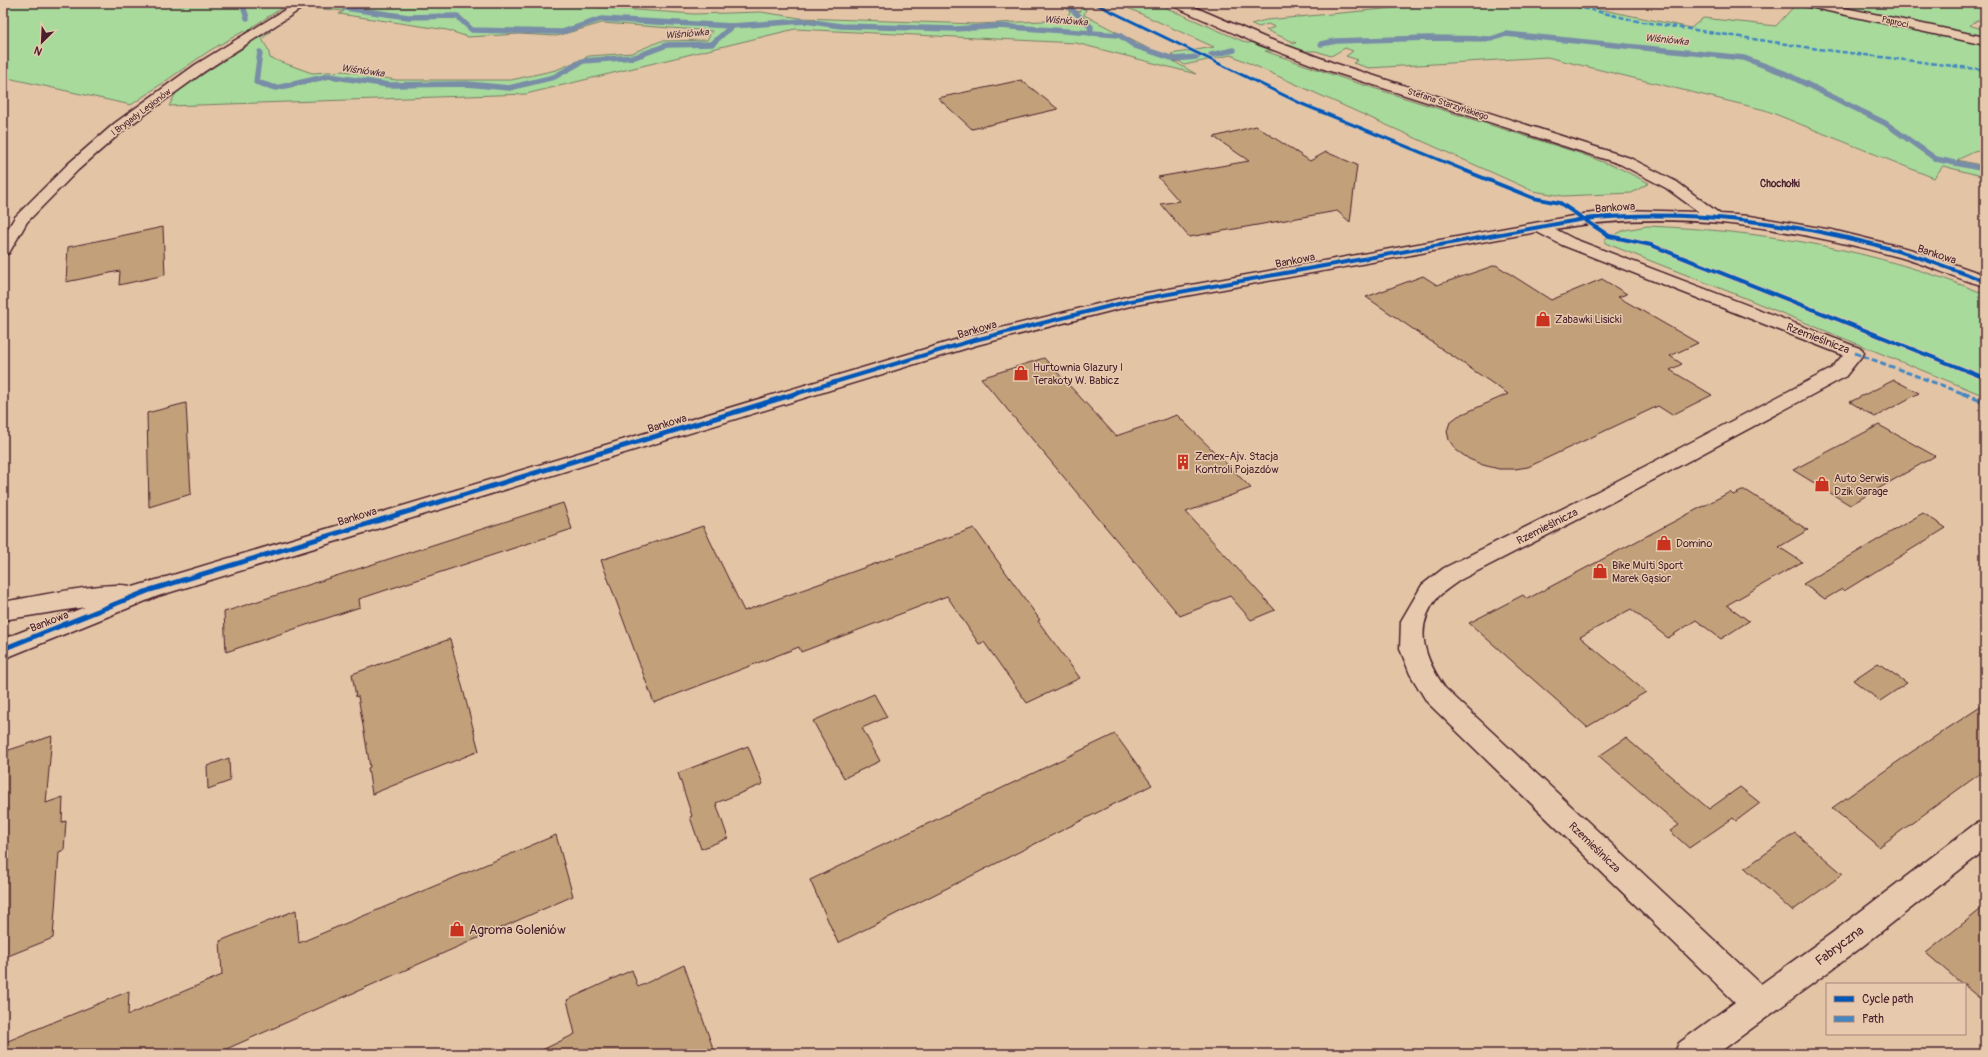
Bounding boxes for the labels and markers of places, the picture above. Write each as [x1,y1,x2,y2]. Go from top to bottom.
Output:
shop icon: Zabawki Lisicki [1534,310,1552,328]
place label: Zabawki Lisicki [1555,313,1622,326]
place label: Hurtownia Glazury I Terakoty W. Babicz [1033,361,1123,387]
shop icon: Hurtownia Glazury I Terakoty W. Babicz [1012,364,1030,382]
place label: Zenex-Ajv. Stacja Kontroli Pojazdów [1195,450,1279,476]
building icon: Zenex-Ajv. Stacja Kontroli Pojazdów [1174,453,1192,471]
place label: Auto Serwis Dzik Garage [1834,472,1889,498]
shop icon: Auto Serwis Dzik Garage [1813,475,1831,493]
shop icon: Domino [1655,534,1673,552]
place label: Domino [1676,537,1713,550]
place label: Bike Multi Sport Marek Gąsior [1612,559,1684,585]
shop icon: Bike Multi Sport Marek Gąsior [1591,562,1609,580]
shop icon: Agroma Goleniów [448,920,466,938]
place label: Agroma Goleniów [469,922,566,938]

